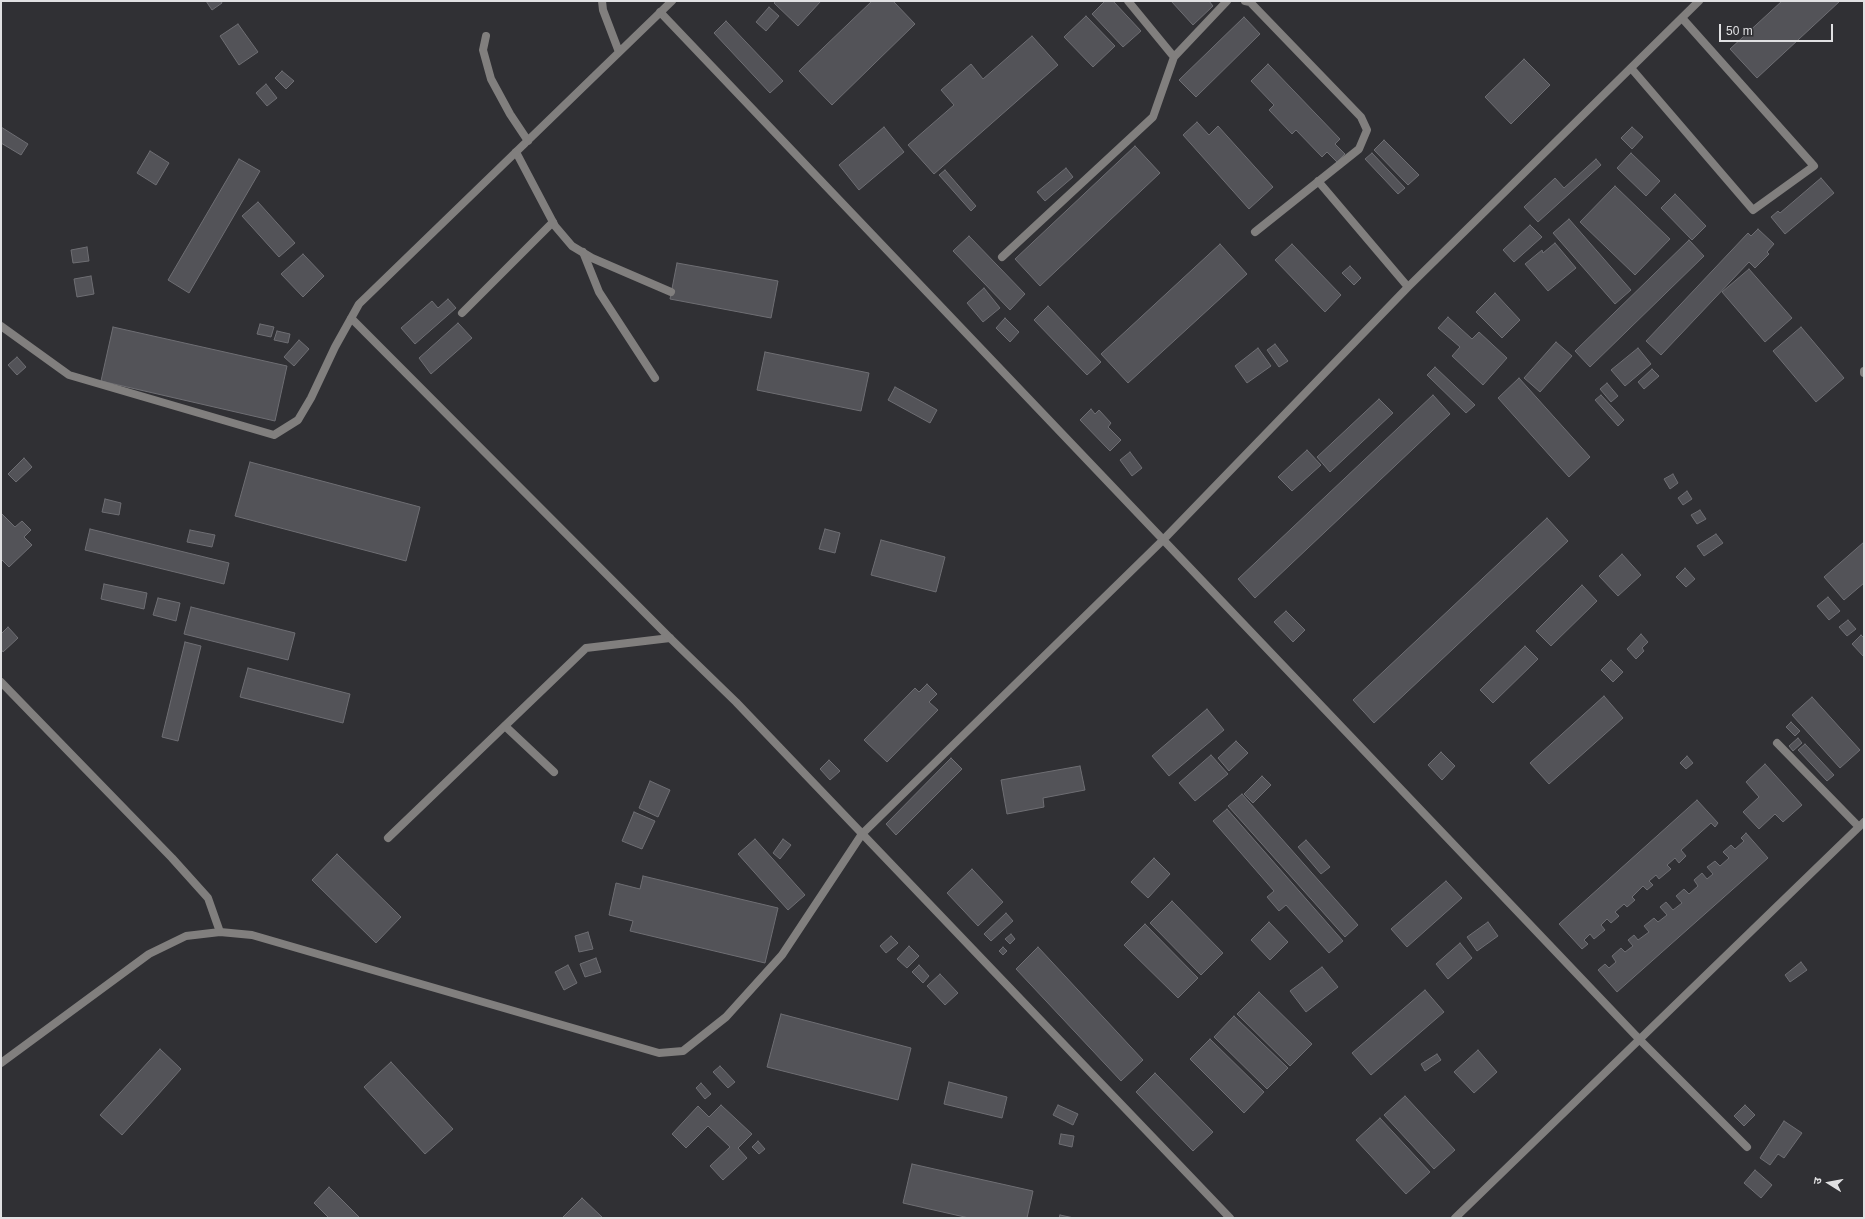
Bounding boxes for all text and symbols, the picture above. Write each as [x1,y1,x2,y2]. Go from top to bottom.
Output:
scale bar [1721,16,1835,42]
text: 50 m [1726,24,1753,38]
north arrow [1809,1163,1849,1203]
text: उ [1811,1176,1824,1185]

